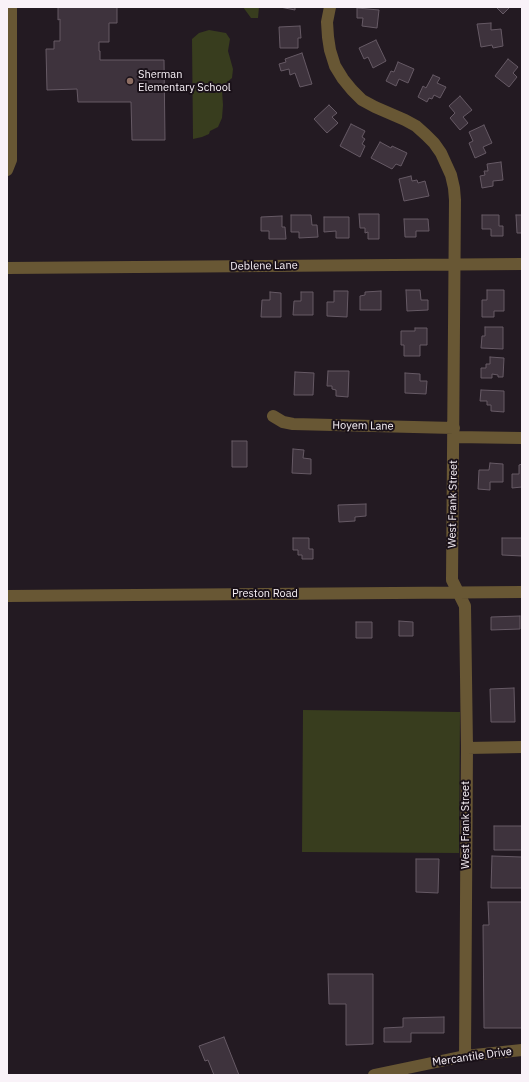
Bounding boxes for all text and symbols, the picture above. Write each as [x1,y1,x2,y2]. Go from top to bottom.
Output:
place label: Sherman Elementary School [138,68,231,94]
marker: Sherman Elementary School [125,76,135,86]
street label: Deblene Lane [230,259,298,273]
street label: Hoyem Lane [332,419,394,433]
street label: West Frank Street [446,460,460,548]
street label: Preston Road [232,587,298,601]
street label: West Frank Street [459,781,473,869]
street label: Mercantile Drive [431,1045,513,1069]

